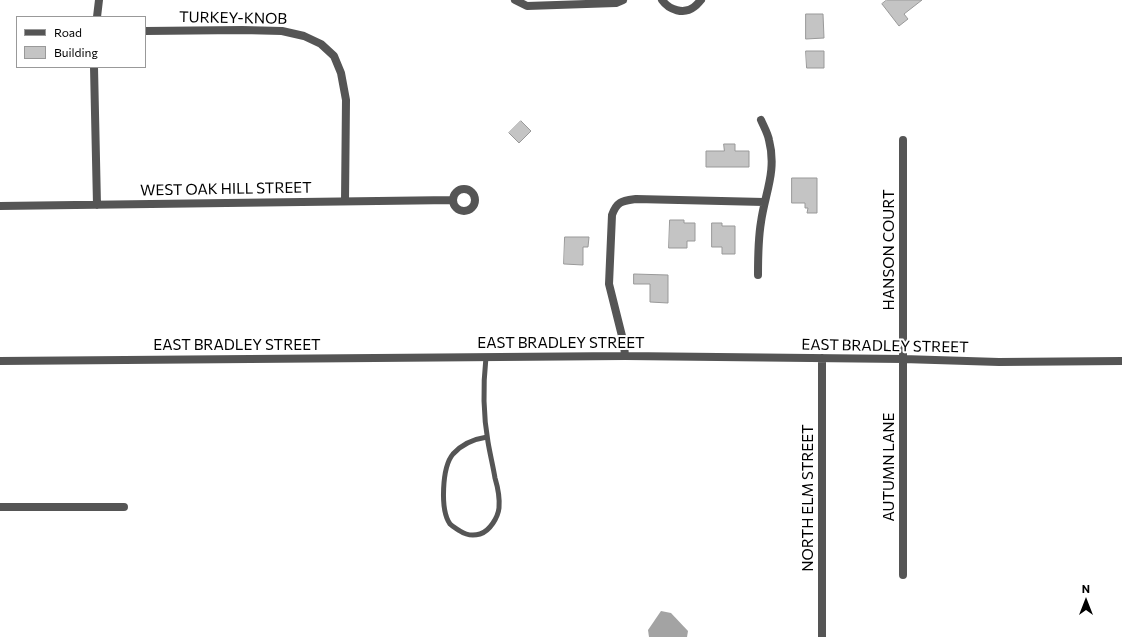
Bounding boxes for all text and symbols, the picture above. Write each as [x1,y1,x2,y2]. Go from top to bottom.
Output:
street label: TURKEY-KNOB [179,8,287,28]
legend [16,16,146,68]
text: Road [54,25,82,39]
text: Building [54,45,98,59]
street label: WEST OAK HILL STREET [140,179,312,199]
street label: HANSON COURT [880,190,898,310]
street label: EAST BRADLEY STREET [477,334,645,352]
street label: EAST BRADLEY STREET [153,336,321,354]
street label: EAST BRADLEY STREET [801,336,969,356]
street label: AUTUMN LANE [880,413,898,521]
street label: NORTH ELM STREET [799,424,817,572]
north arrow [1066,581,1106,621]
text: N [1082,582,1090,595]

